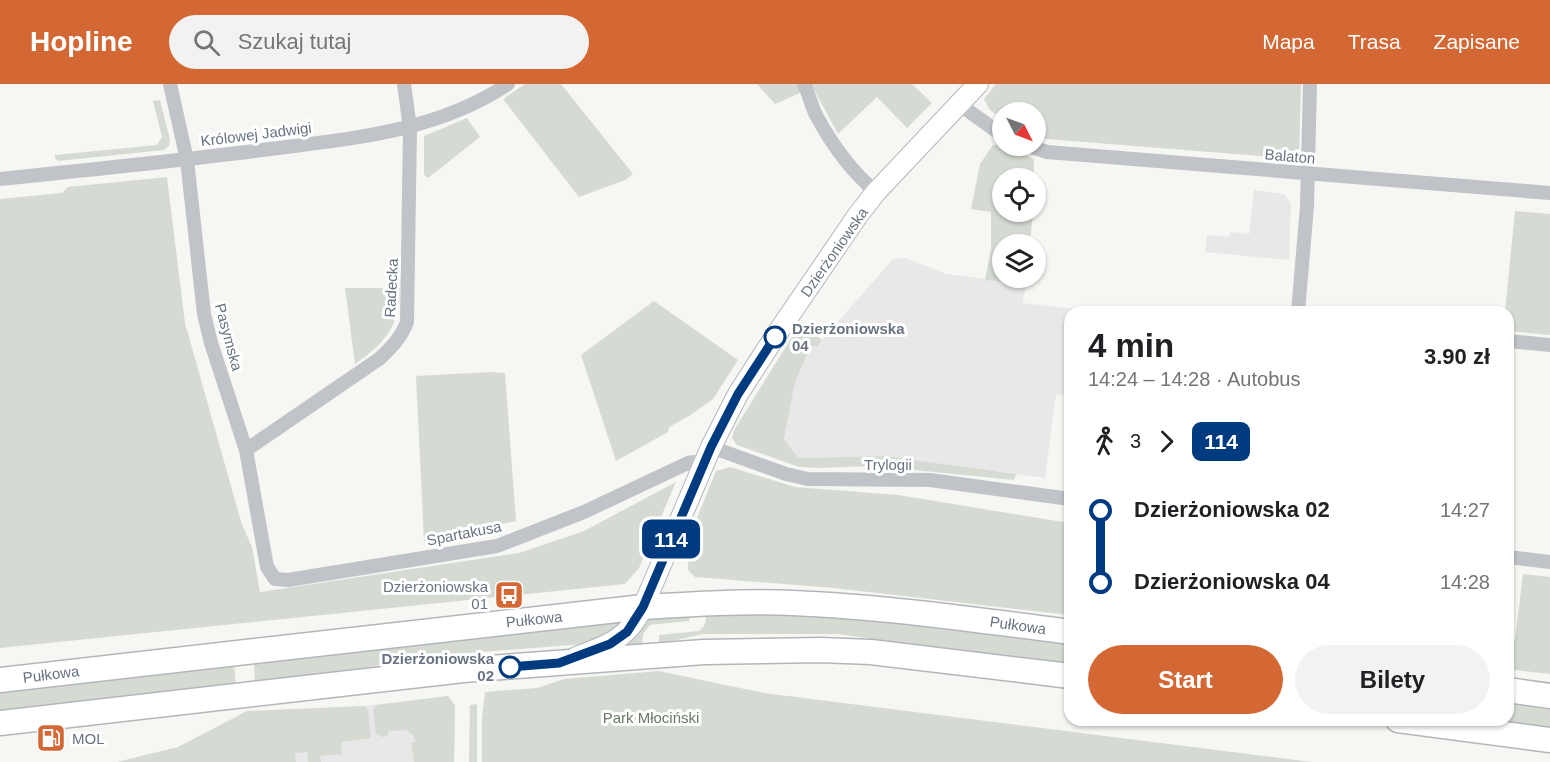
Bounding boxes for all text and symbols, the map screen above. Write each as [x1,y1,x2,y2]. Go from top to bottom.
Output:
search box [169,15,589,69]
text: Hopline [30,26,133,57]
icon: search [190,26,223,59]
text: Szukaj tutaj [238,29,351,54]
text: Mapa [1262,30,1315,53]
text: Trasa [1348,30,1401,53]
text: Zapisane [1434,30,1520,53]
north arrow [992,102,1046,156]
map controls [992,102,1046,288]
street label: Królowej Jadwigi [200,119,312,149]
street label: Balaton [1264,145,1316,167]
button: locate [992,168,1046,222]
street label: Dzierżoniowska [797,204,871,300]
button: layers [992,234,1046,288]
street label: Radecka [381,257,401,318]
street label: Pasymska [212,301,246,373]
place label: Dzierżoniowska 04 [792,320,905,354]
marker: Dzierżoniowska 04 [764,326,786,348]
text: 4 min [1088,327,1174,364]
text: 3.90 zł [1424,344,1490,369]
text: 14:24 – 14:28 · Autobus [1088,368,1300,390]
icon: walk [1088,425,1121,458]
icon: forward [1150,425,1183,458]
text: 3 [1130,430,1141,452]
text: 114 [1204,430,1238,453]
street label: Trylogii [864,456,912,473]
text: Dzierżoniowska 02 [1134,497,1330,522]
text: 14:27 [1440,499,1490,521]
street label: Spartakusa [425,517,504,549]
line badge: 114 [636,520,706,558]
text: 114 [654,528,688,551]
text: Dzierżoniowska 04 [1134,569,1330,594]
text: 14:28 [1440,571,1490,593]
place label: Dzierżoniowska 01 [383,578,489,612]
bus stop icon: Dzierżoniowska 01 [493,579,525,611]
street label: Pułkowa [505,608,564,630]
street label: Pułkowa [989,613,1048,637]
button: Start [1088,645,1283,714]
button: Bilety [1295,645,1490,714]
place label: Dzierżoniowska 02 [381,650,495,684]
marker: Dzierżoniowska 02 [499,656,521,678]
street label: Pułkowa [22,662,81,686]
park label: Park Młociński [603,709,699,726]
fuel station icon: MOL [35,722,67,754]
place label: MOL [72,730,105,747]

